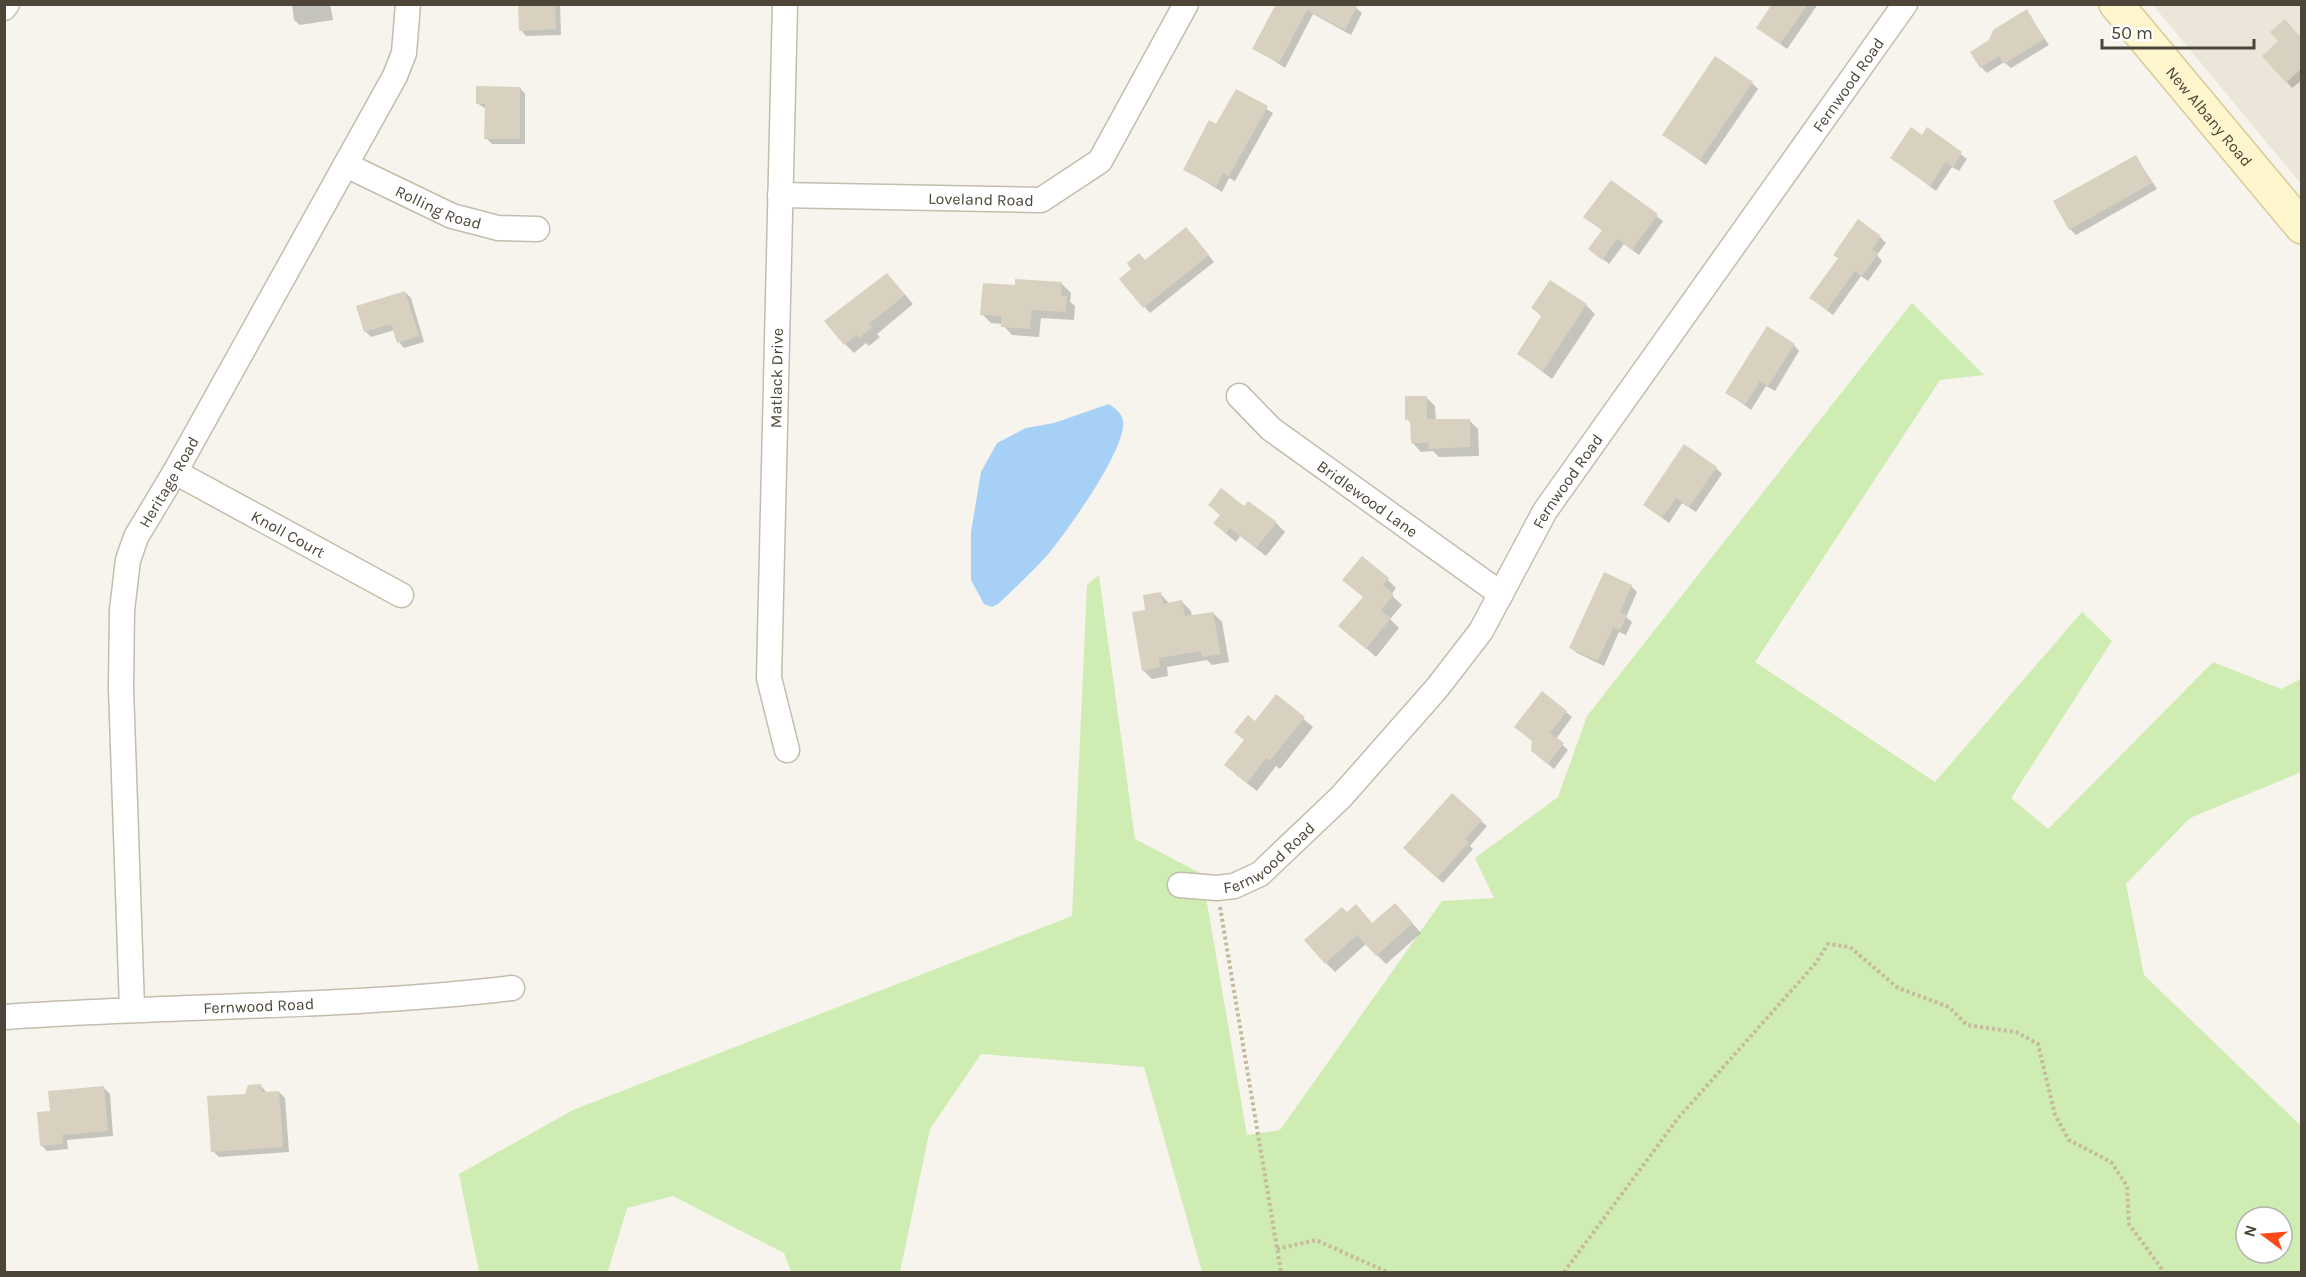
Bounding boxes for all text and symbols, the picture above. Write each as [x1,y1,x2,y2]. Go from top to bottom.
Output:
scale bar [2102,12,2254,50]
text: 50 m [2111,22,2153,44]
street label: Fernwood Road [1808,34,1888,135]
street label: New Albany Road [2162,63,2256,170]
street label: Rolling Road [392,181,484,233]
street label: Loveland Road [928,189,1034,210]
street label: Matlack Drive [766,328,787,428]
street label: Fernwood Road [1528,430,1607,532]
street label: Heritage Road [135,433,203,531]
street label: Bridlewood Lane [1313,456,1421,541]
street label: Knoll Court [248,506,328,562]
street label: Fernwood Road [1222,818,1319,897]
street label: Fernwood Road [203,994,315,1018]
north arrow [2234,1205,2294,1265]
text: N [2239,1223,2261,1239]

